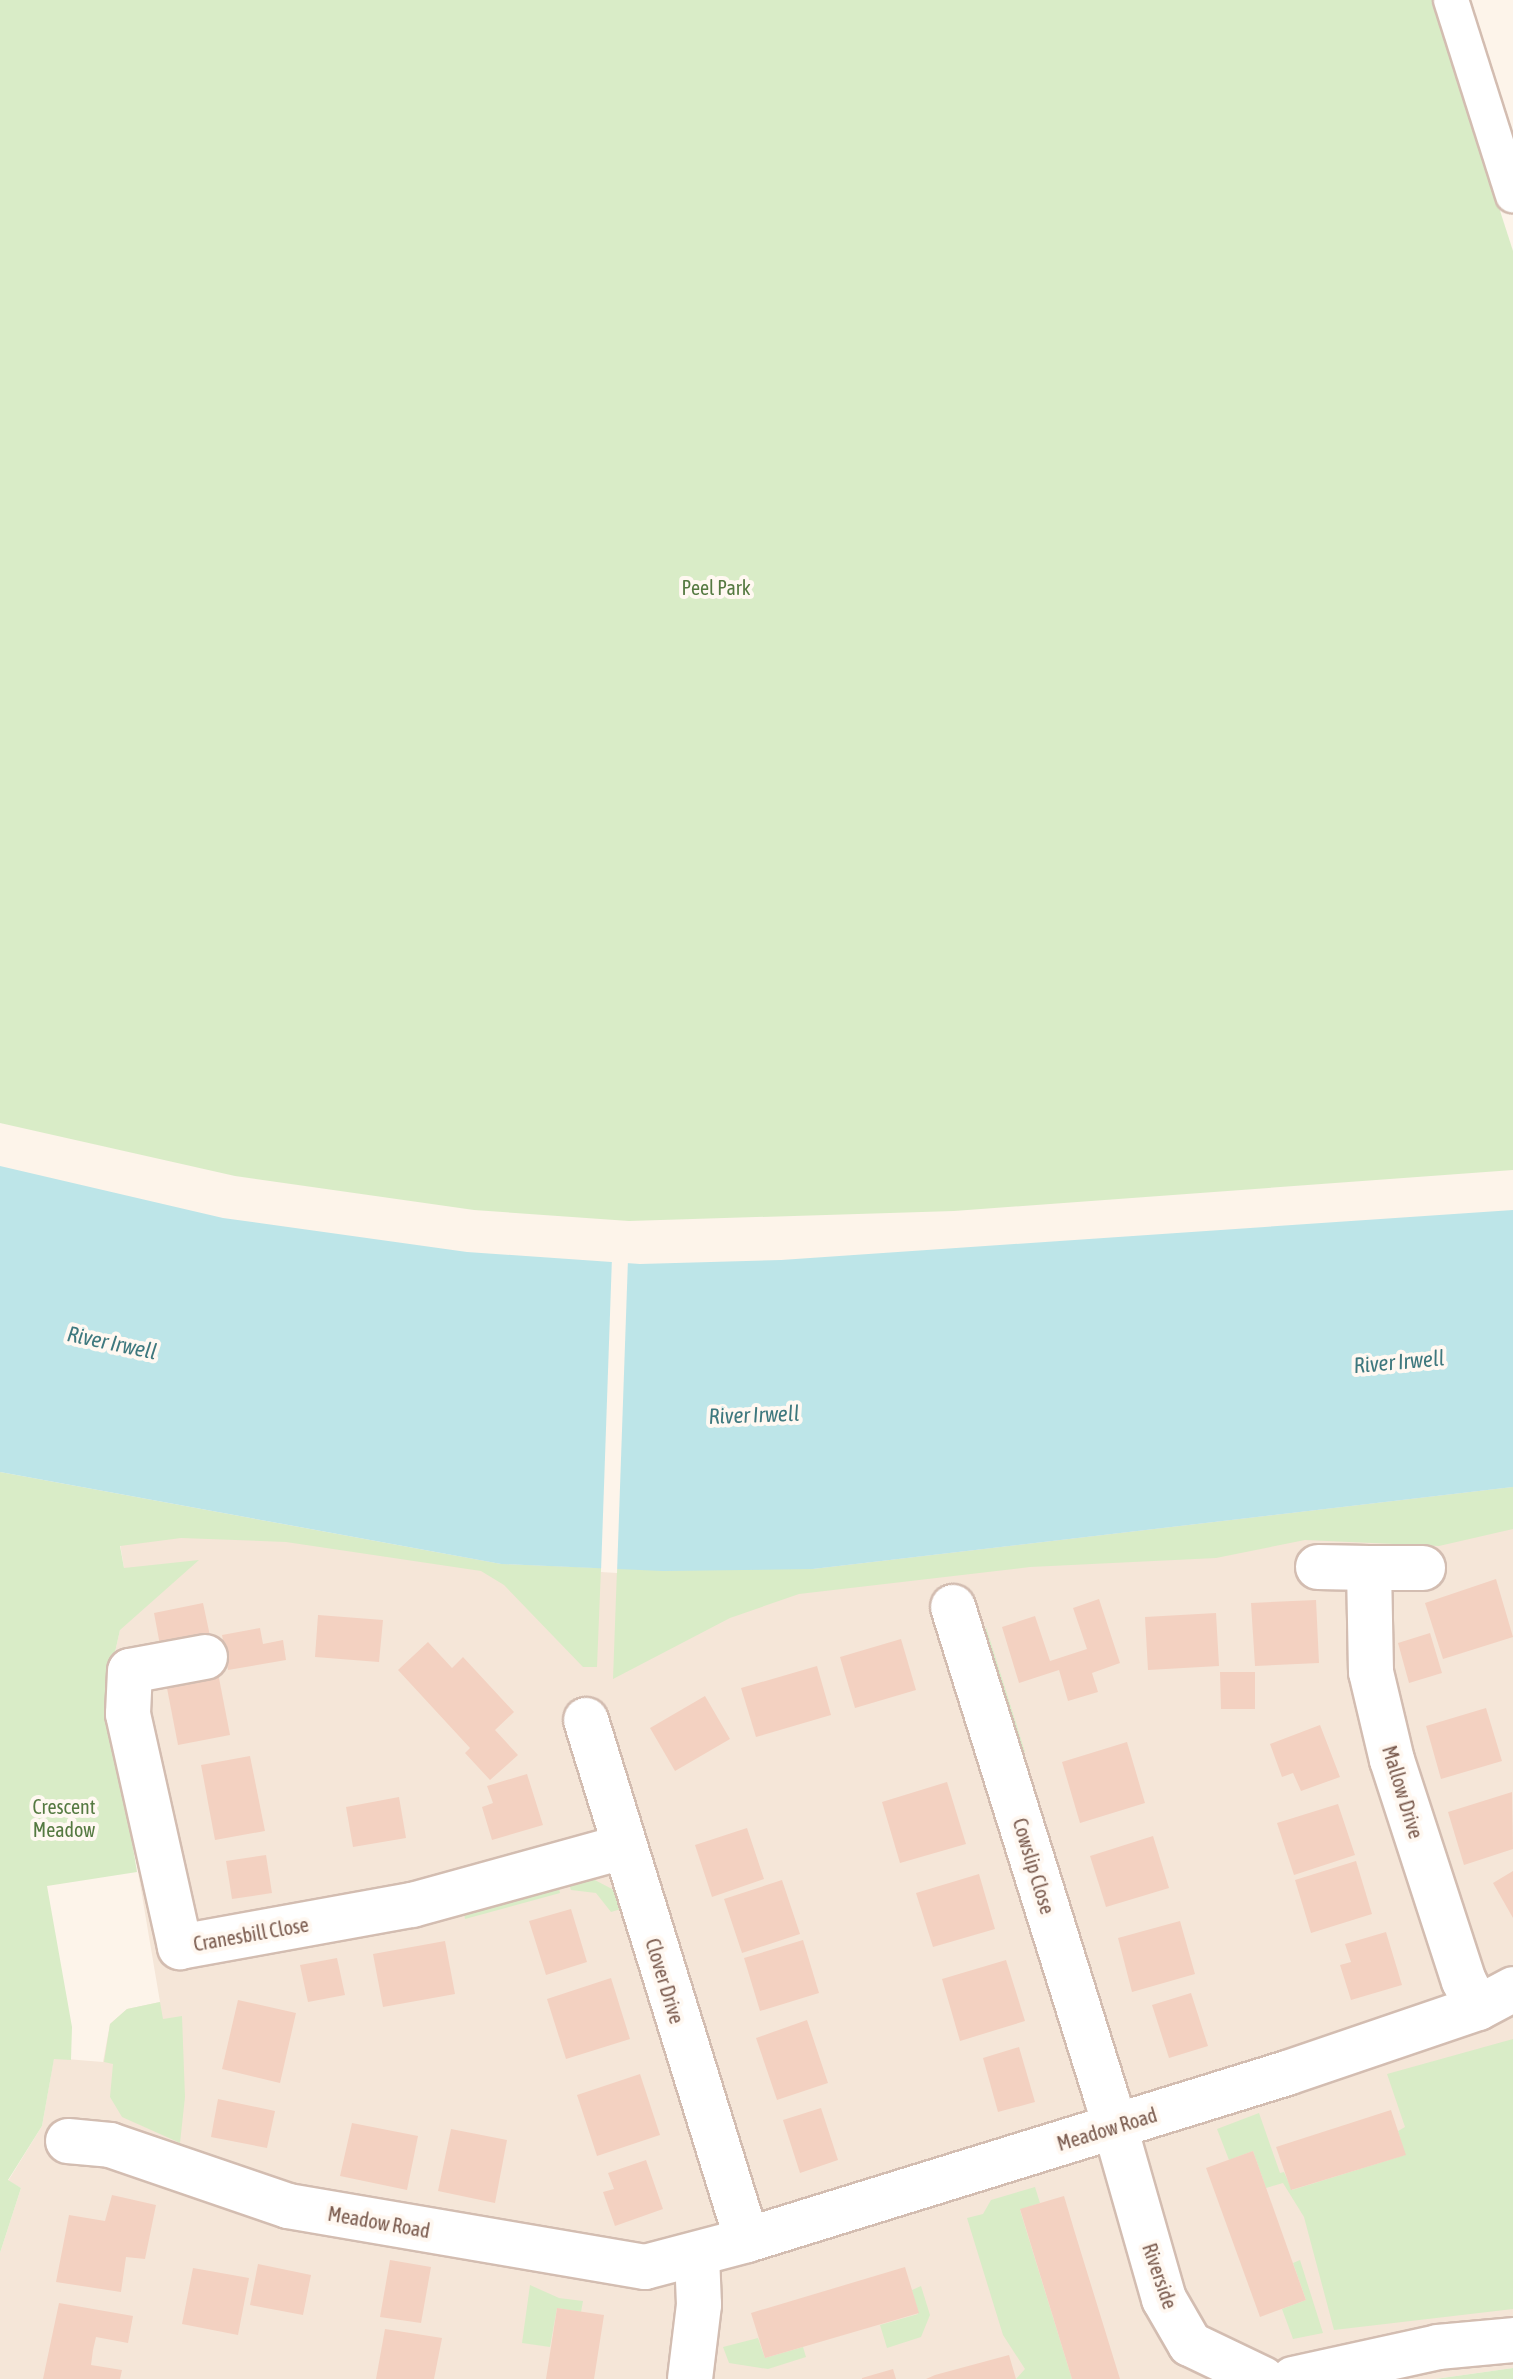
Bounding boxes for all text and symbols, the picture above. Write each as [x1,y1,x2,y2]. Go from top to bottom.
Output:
park label: Peel Park [681,575,751,599]
water label: River Irwell [65,1321,159,1365]
water label: River Irwell [1352,1345,1446,1379]
water label: River Irwell [708,1400,800,1430]
street label: Mallow Drive [1378,1743,1428,1841]
park label: Crescent Meadow [33,1795,95,1842]
street label: Cowslip Close [1008,1815,1060,1917]
street label: Cranesbill Close [191,1912,311,1956]
street label: Clover Drive [641,1935,689,2027]
street label: Meadow Road [1054,2102,1160,2156]
street label: Meadow Road [326,2201,432,2243]
street label: Riverside [1138,2240,1182,2312]

